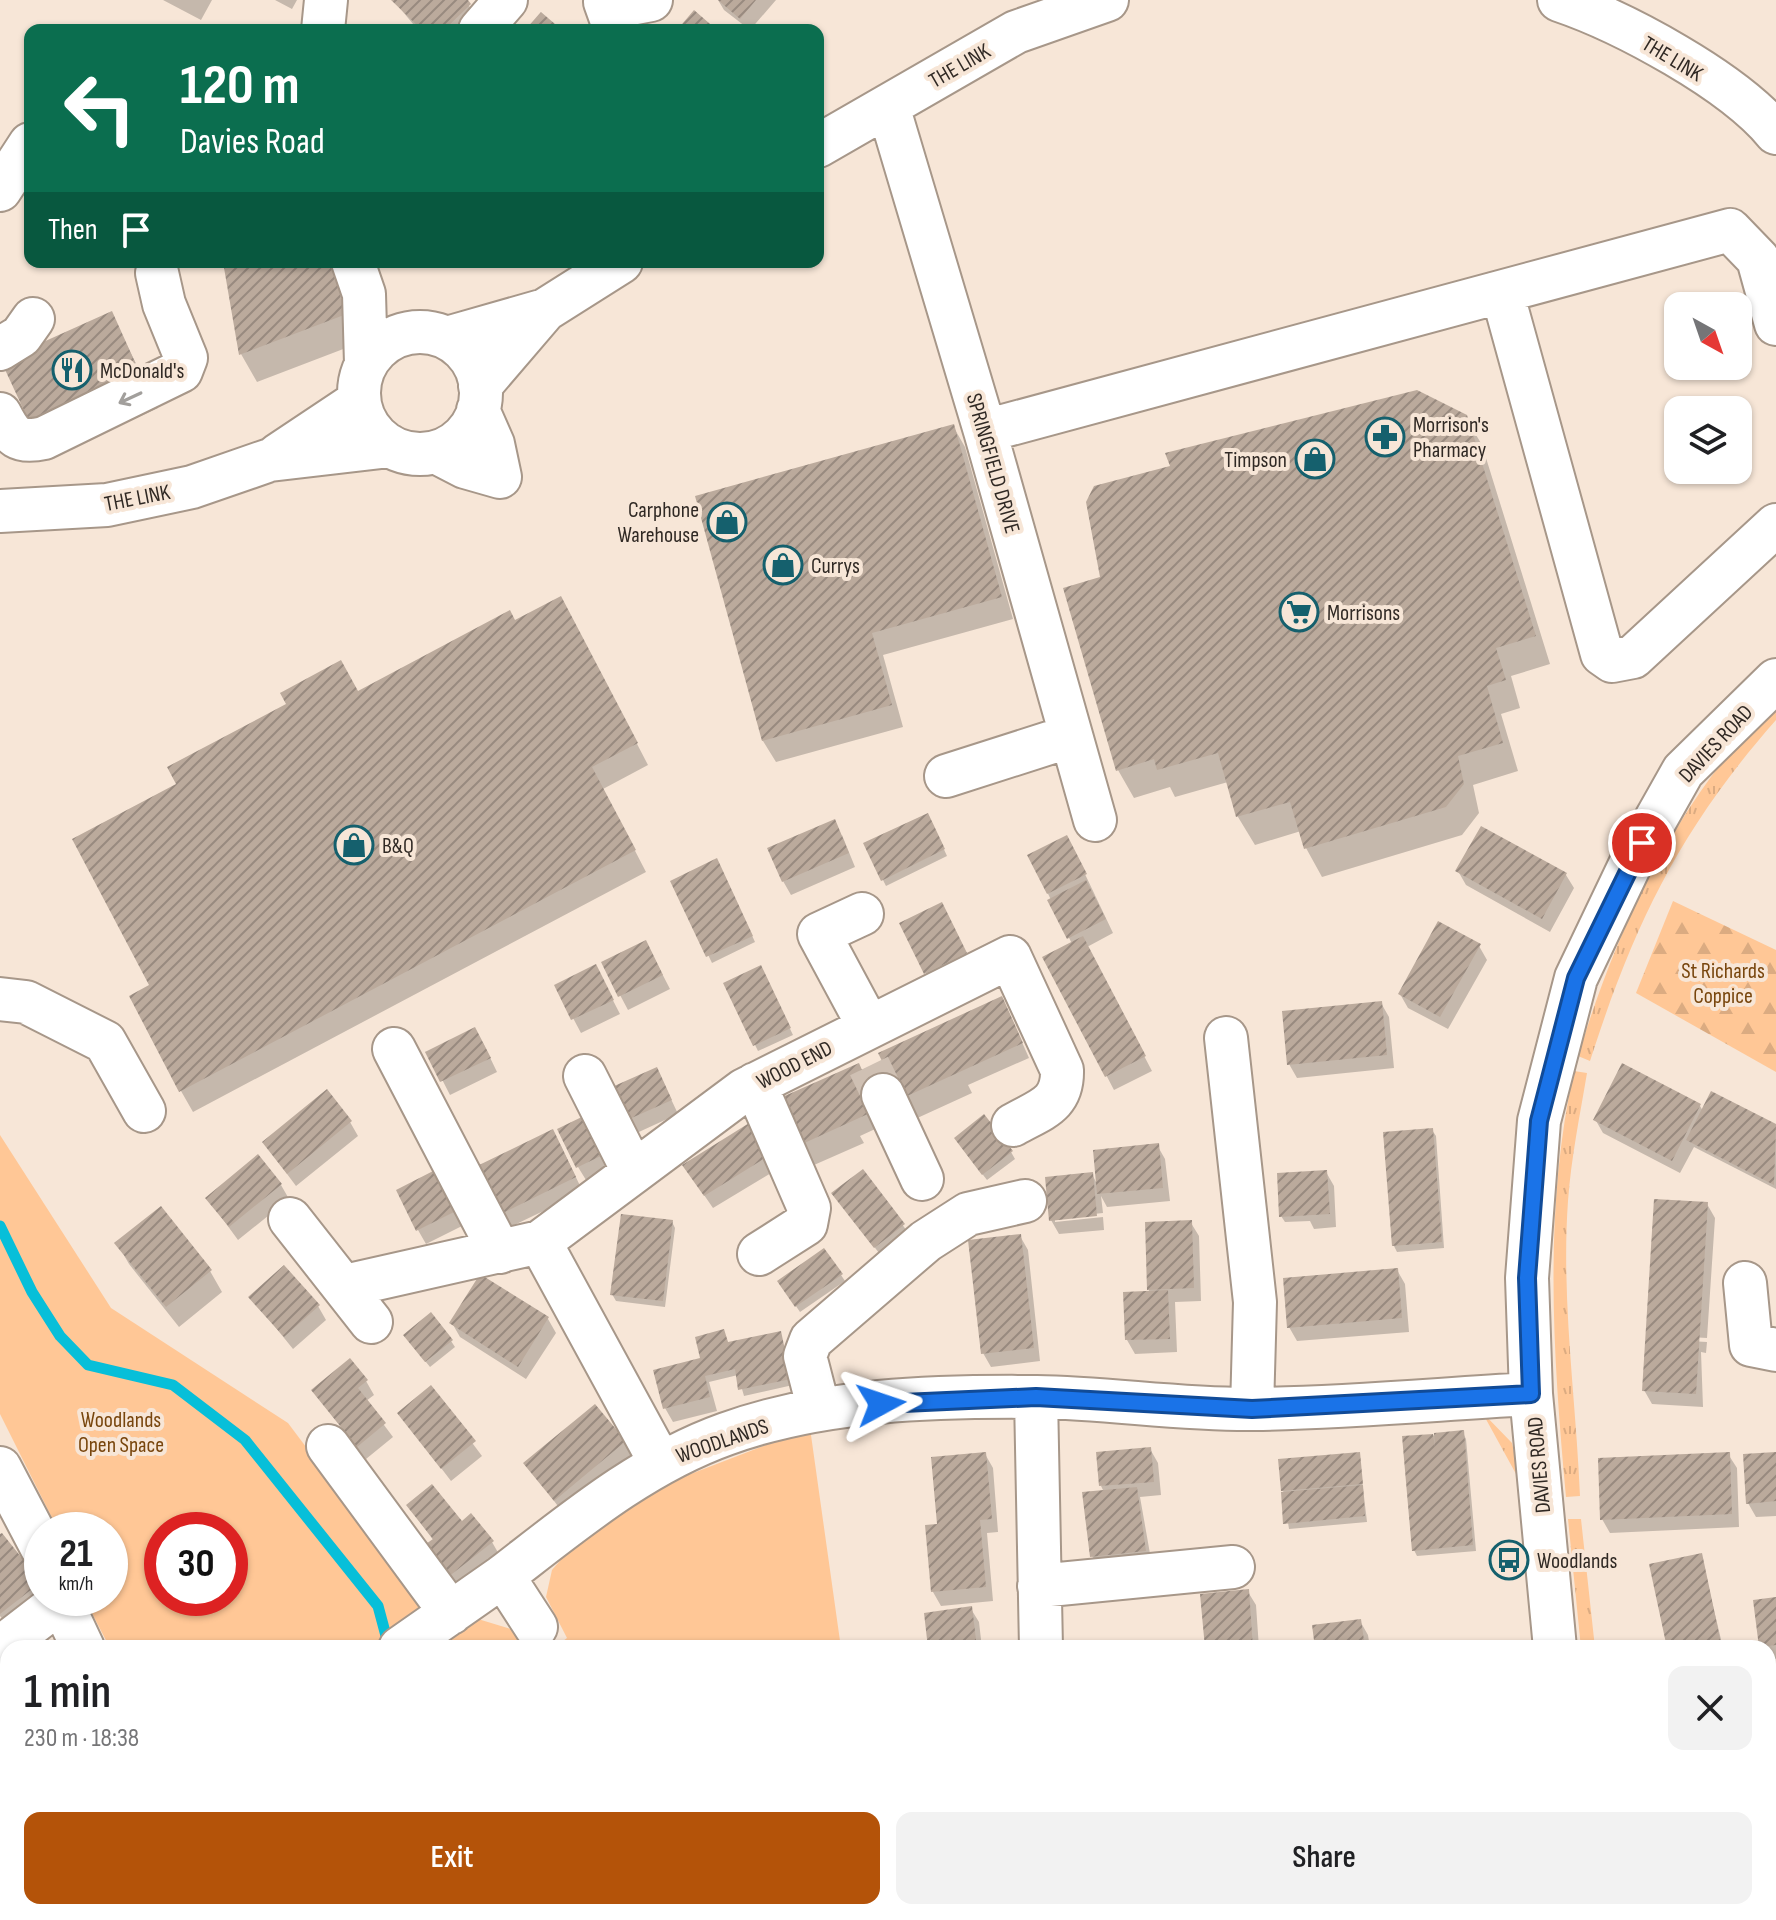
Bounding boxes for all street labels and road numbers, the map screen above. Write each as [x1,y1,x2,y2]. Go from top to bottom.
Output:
street label: THE LINK [1637,31,1708,88]
street label: THE LINK [924,38,995,95]
street label: SPRINGFIELD DRIVE [960,390,1025,537]
street label: THE LINK [102,479,172,518]
street label: DAVIES ROAD [1673,699,1759,789]
street label: WOOD END [752,1035,837,1096]
street label: WOODLANDS [673,1413,772,1470]
street label: DAVIES ROAD [1522,1416,1557,1514]

